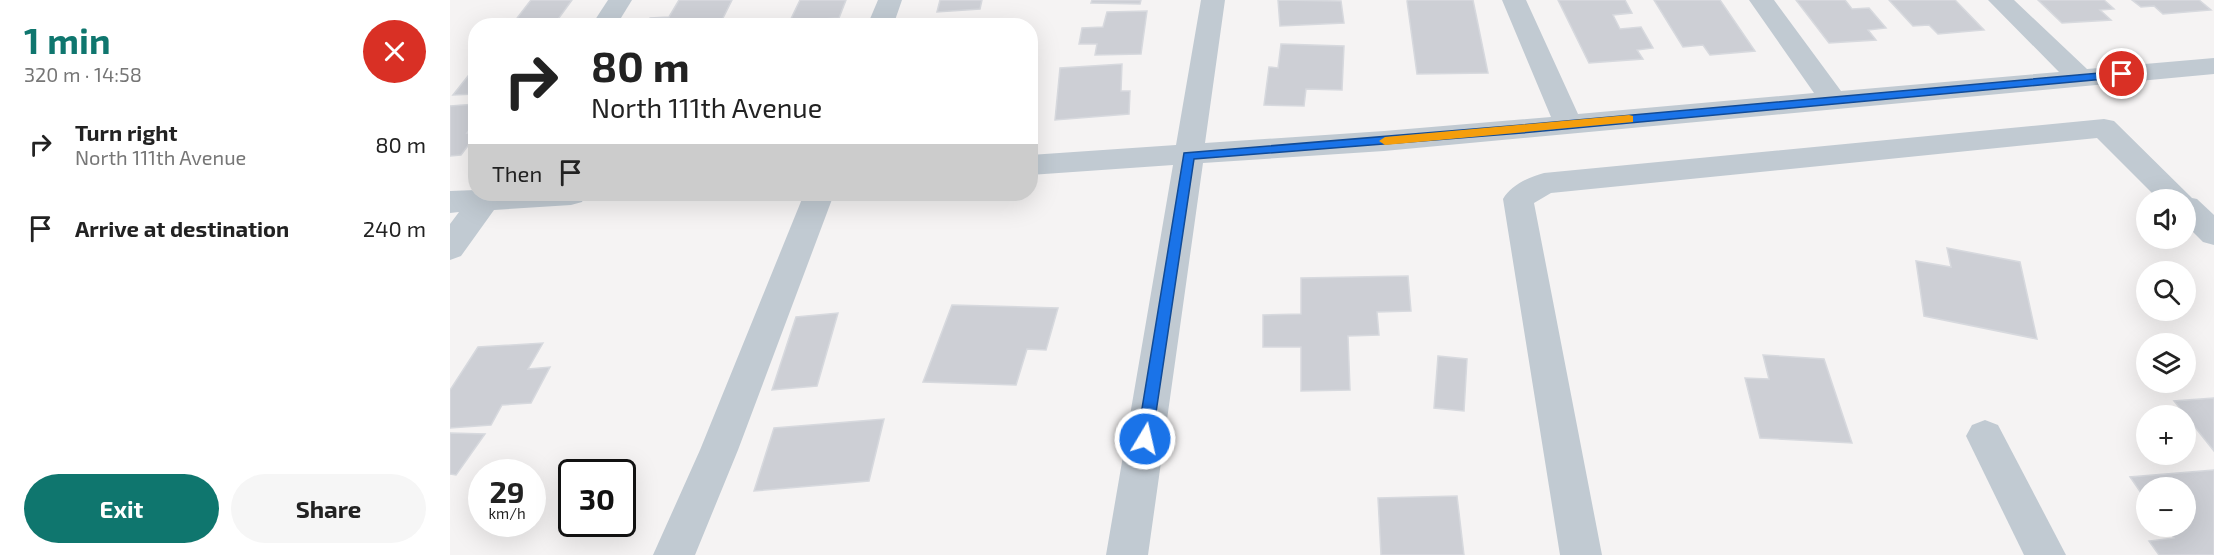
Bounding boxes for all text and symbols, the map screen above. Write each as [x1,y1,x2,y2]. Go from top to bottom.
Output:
text: 1 min [24,18,111,61]
button: close [363,20,426,83]
text: 80 m [591,40,690,90]
icon: right [492,42,570,120]
pin [2096,48,2147,99]
icon: arrive [2105,57,2138,90]
text: 320 m · 14:58 [24,62,142,86]
text: North 111th Avenue [591,91,822,123]
text: Turn right [75,119,177,145]
icon: right [24,128,57,161]
text: 80 m [375,131,426,157]
text: North 111th Avenue [75,145,246,169]
icon: arrive [554,156,587,189]
text: Then [492,160,542,186]
map controls [2136,189,2196,537]
button: sound [2136,189,2196,249]
icon: arrive [24,212,57,245]
text: Arrive at destination [75,215,289,241]
text: 240 m [363,215,426,241]
button: search [2136,261,2196,321]
button: layers [2136,333,2196,393]
button: + [2136,405,2196,465]
position arrow [1113,407,1177,471]
speed limit sign: 30 [558,459,636,537]
text: 29 [489,473,525,509]
button: Exit [24,474,219,543]
button: Share [231,474,426,543]
button: − [2136,477,2196,537]
text: km/h [488,504,526,522]

